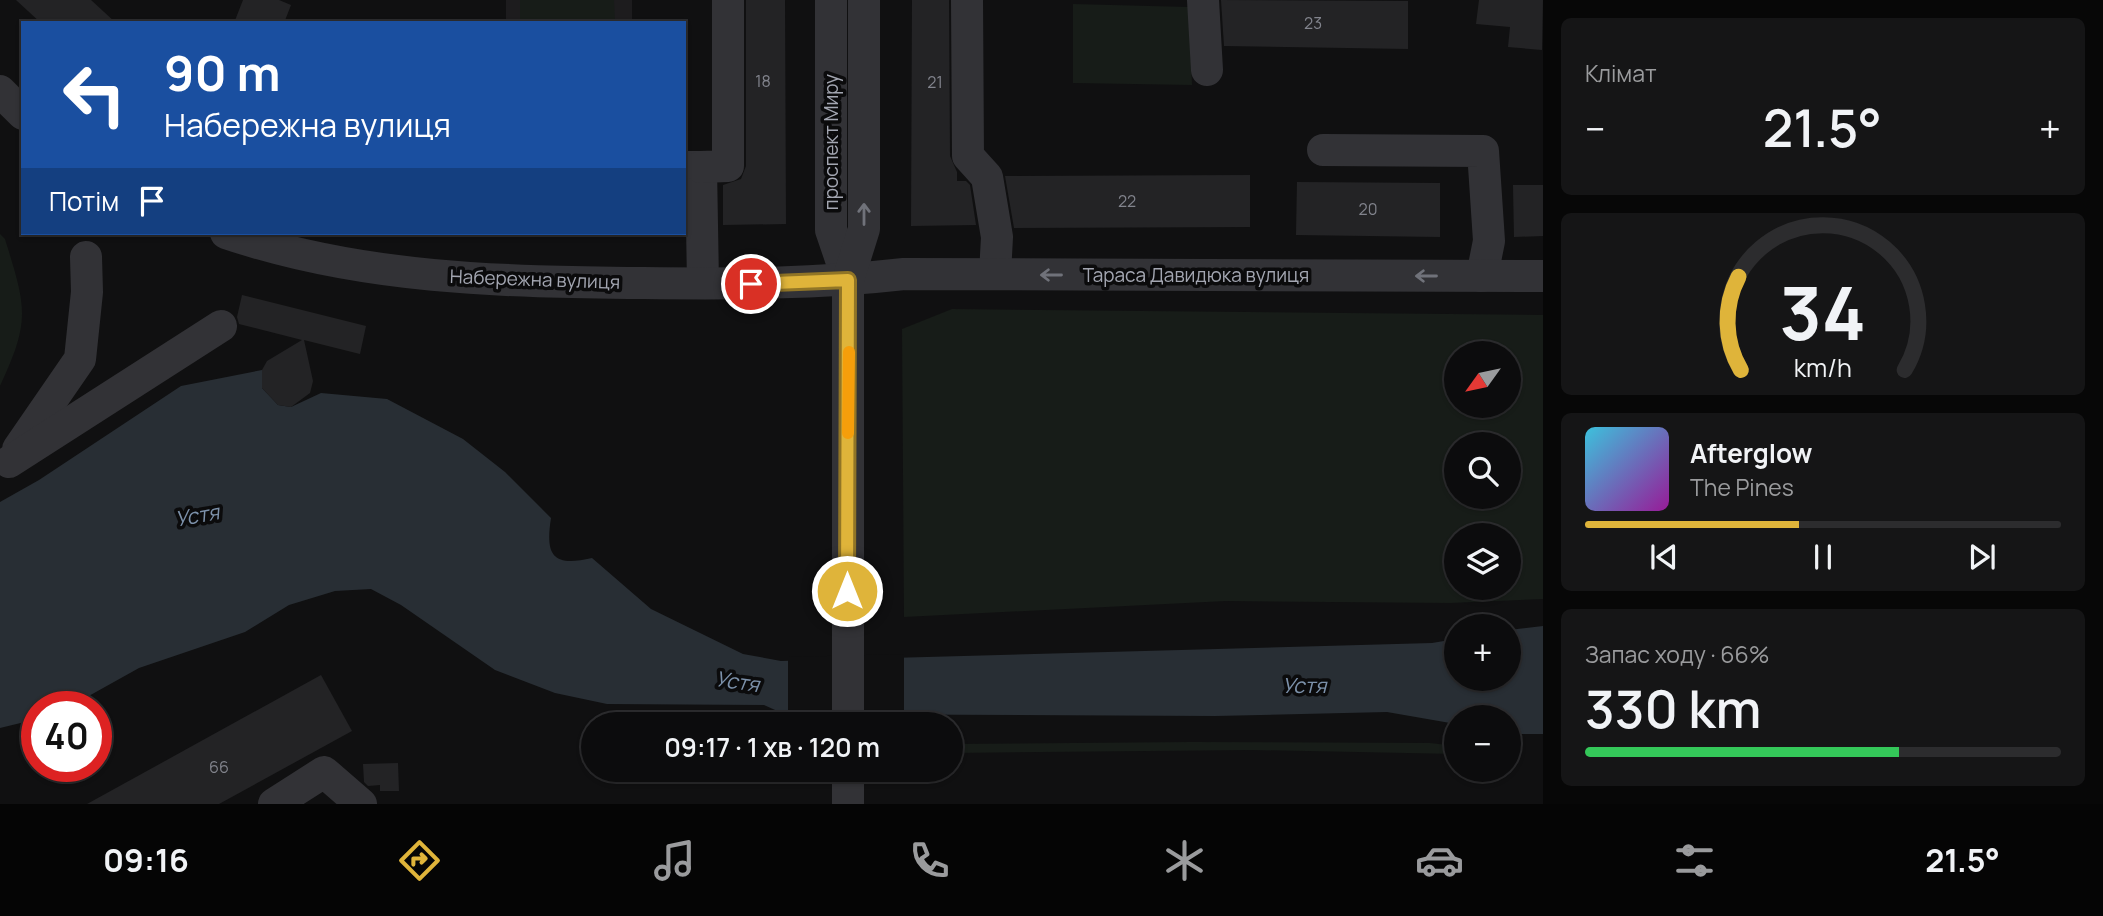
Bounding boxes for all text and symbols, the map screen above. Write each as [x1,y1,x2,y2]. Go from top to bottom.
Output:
house number: 23 [1304,12,1322,34]
text: 90 m [164,39,281,106]
icon: left [49,49,140,140]
text: Клімат [1585,57,1657,89]
house number: 18 [755,70,771,92]
house number: 21 [927,71,943,93]
street label: проспект Миру [818,74,844,210]
text: 21.5° [1763,92,1882,163]
text: − [1585,102,1606,154]
text: + [2039,102,2061,154]
text: Набережна вулиця [164,103,451,147]
icon: arrive [133,182,171,220]
text: Потім [49,183,119,219]
house number: 22 [1118,190,1136,212]
house number: 20 [1359,198,1377,220]
one-way arrow [857,203,871,226]
pin [721,254,781,314]
street label: Тараса Давидюка вулиця [1083,262,1309,288]
street label: Набережна вулиця [449,263,621,295]
text: 34 [1780,263,1866,363]
icon: arrive [732,265,770,303]
one-way arrow [1040,268,1063,282]
one-way arrow [1415,269,1438,283]
north arrow [1444,341,1521,418]
map controls [1444,341,1521,782]
text: km/h [1794,350,1852,385]
button: search [1444,432,1521,509]
text: Afterglow [1690,435,1812,471]
text: The Pines [1690,471,1794,503]
water label: Устя [172,497,223,533]
button: layers [1444,523,1521,600]
icon: previous [1645,538,1683,576]
icon: pause [1804,538,1842,576]
icon: next [1963,538,2001,576]
position arrow [810,554,884,628]
button: + [1444,614,1521,691]
text: Запас ходу · 66% [1585,638,1770,670]
water label: Устя [713,664,763,698]
water label: Устя [1282,671,1328,699]
text: 330 km [1585,673,1761,744]
speed limit sign: 40 [21,691,112,782]
button: − [1444,705,1521,782]
text: 09:17 · 1 хв · 120 m [664,729,880,765]
house number: 66 [209,756,229,778]
icon: directions [395,836,444,885]
icon: music [650,836,699,885]
icon: phone [905,836,954,885]
icon: climate [1160,836,1209,885]
icon: car [1415,836,1464,885]
icon: filters [1670,836,1719,885]
text: 09:16 [103,838,189,882]
text: 21.5° [1925,838,2000,882]

